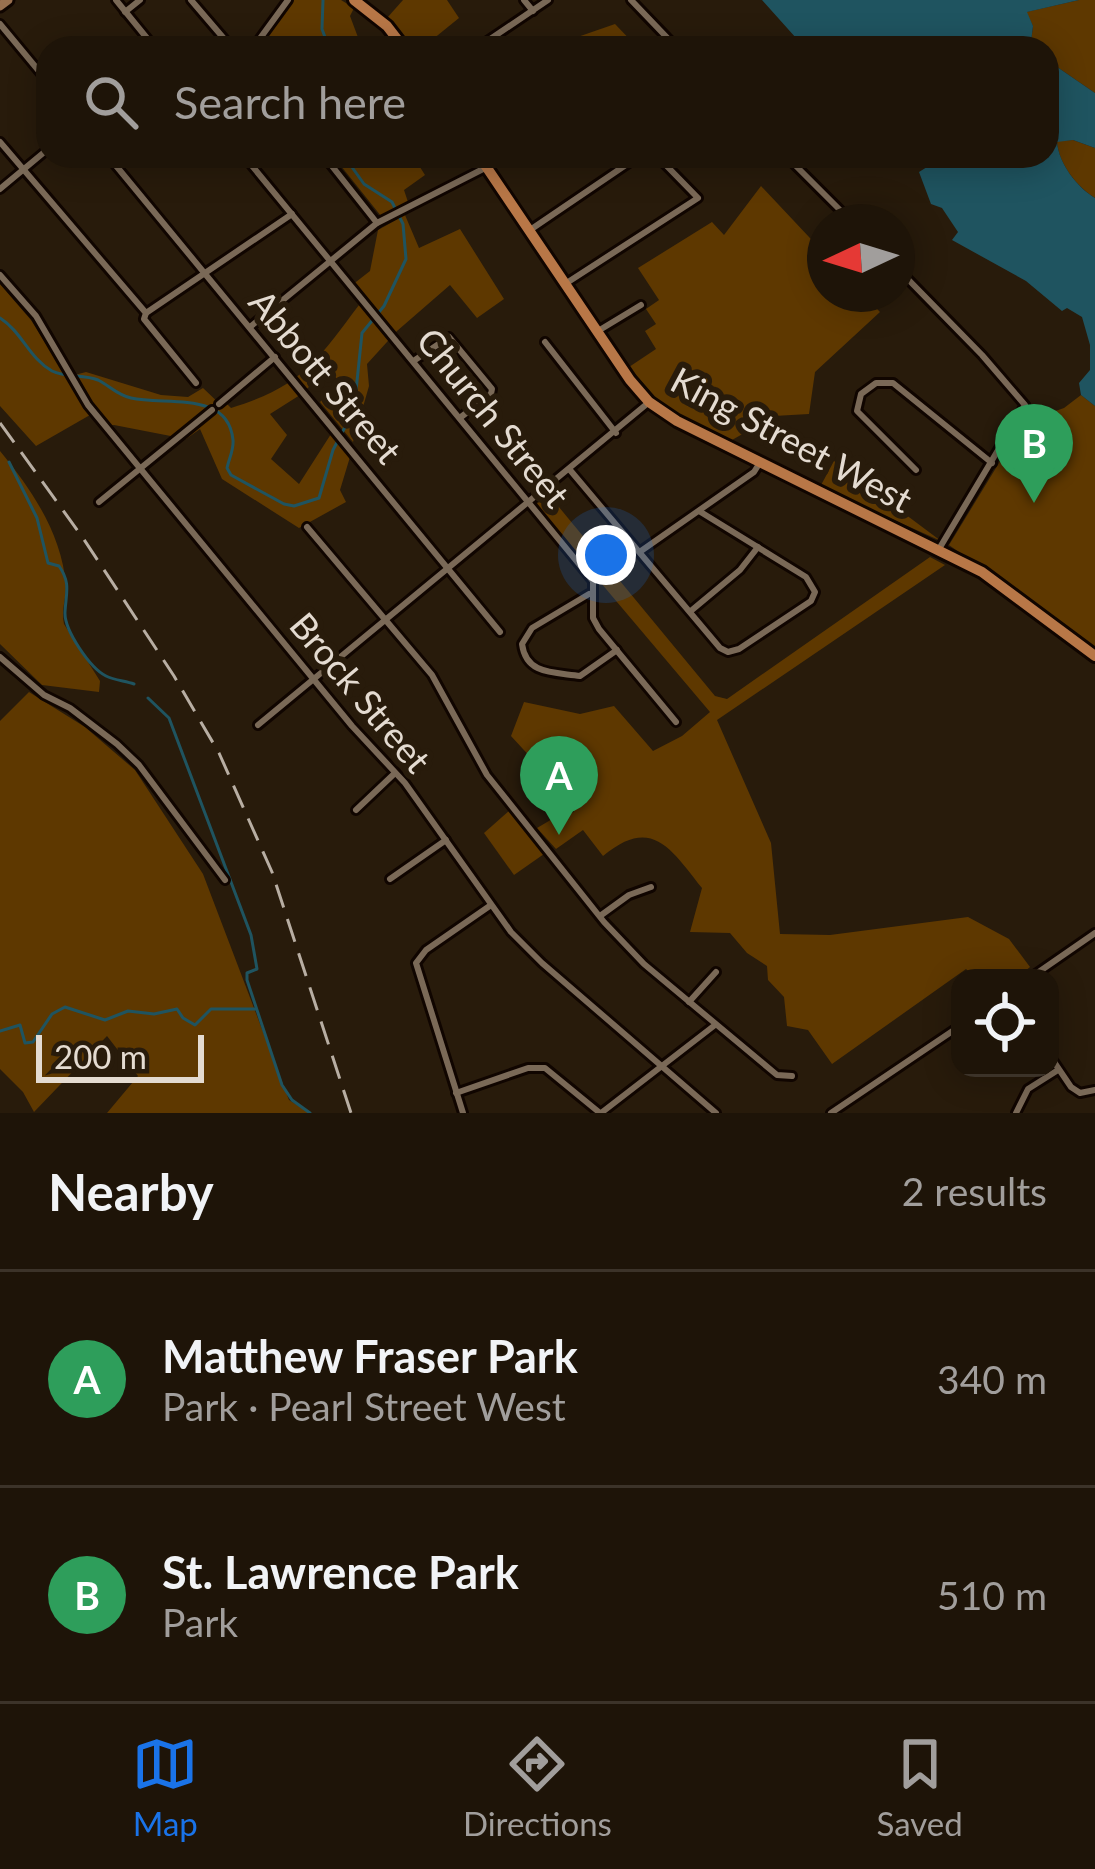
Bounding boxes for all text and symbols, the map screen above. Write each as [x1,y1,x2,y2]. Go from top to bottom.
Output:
search box [36,36,1059,168]
icon: search [78,69,144,135]
text: Search here [174,75,406,129]
north arrow [807,204,915,312]
street label: Abbott Street [241,280,411,472]
street label: Church Street [408,319,580,516]
street label: King Street West [664,357,920,521]
pin: B [995,404,1073,503]
your location [576,525,636,585]
street label: Brock Street [281,603,441,781]
pin: A [520,736,598,835]
map controls [951,969,1059,1077]
button: locate [951,969,1059,1077]
scale bar [36,1029,204,1082]
text: 200 m [54,1036,147,1076]
text: Nearby [48,1161,214,1222]
text: 2 results [902,1168,1047,1214]
text: Matthew Fraser Park [162,1329,578,1383]
text: A [73,1356,101,1402]
text: 340 m [937,1356,1047,1402]
text: Park · Pearl Street West [162,1383,566,1429]
text: St. Lawrence Park [162,1545,519,1599]
text: B [74,1572,100,1618]
text: 510 m [937,1572,1047,1618]
text: Park [162,1599,238,1645]
tab: Map [132,1731,198,1843]
tab: Directions [463,1731,612,1843]
tab: Saved [876,1731,963,1843]

